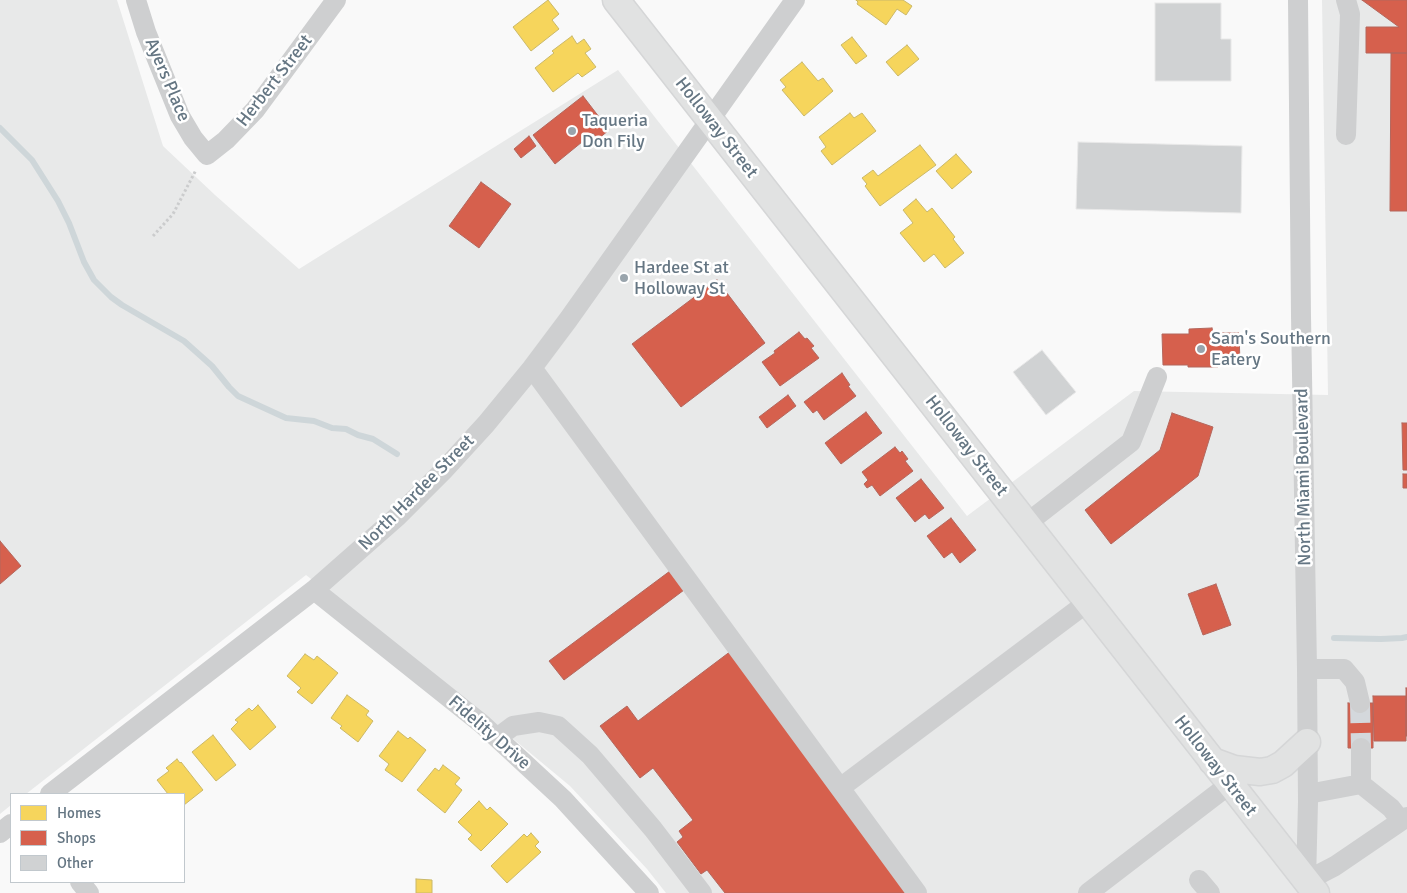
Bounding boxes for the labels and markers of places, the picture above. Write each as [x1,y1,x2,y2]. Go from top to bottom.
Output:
place label: Taqueria Don Fily [582,110,648,152]
marker: Taqueria Don Fily [566,125,578,137]
place label: Hardee St at Holloway St [634,257,729,300]
marker: Hardee St at Holloway St [618,272,630,284]
place label: Sam's Southern Eatery [1211,328,1331,370]
marker: Sam's Southern Eatery [1195,343,1207,355]

